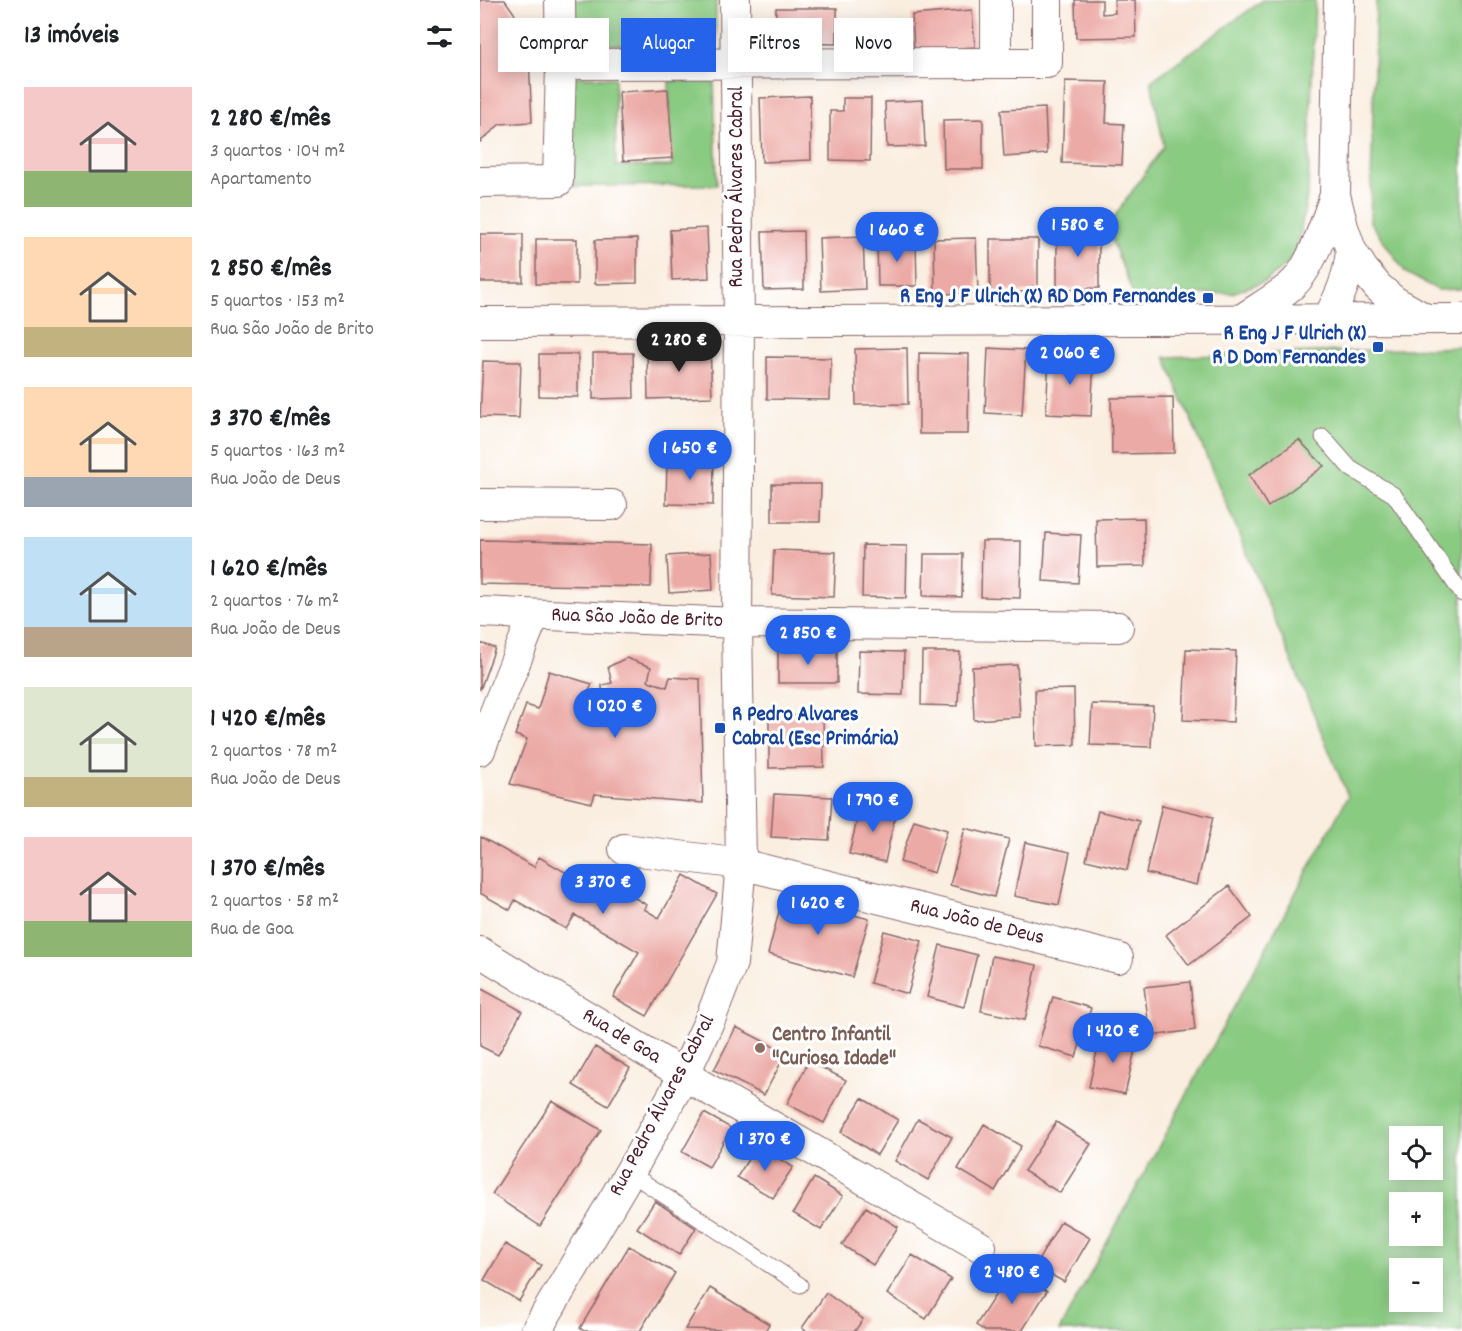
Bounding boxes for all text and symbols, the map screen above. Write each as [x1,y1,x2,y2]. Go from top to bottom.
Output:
text: 13 imóveis [24,18,119,55]
chip: Comprar [498,18,609,72]
chip: Alugar [621,18,716,72]
chip: Filtros [728,18,822,72]
chip: Novo [834,18,913,72]
icon: filters [423,20,456,53]
street label: Rua Pedro Álvares Cabral [723,86,753,288]
text: 2 280 €/mês [210,101,331,138]
icon: home [72,111,144,183]
text: 3 quartos · 104 m² [210,138,345,166]
text: Apartamento [210,166,312,194]
pin: 1 580 € [1023,207,1133,258]
pin: 1 660 € [842,212,952,263]
text: 1 580 € [1052,212,1104,240]
text: 1 660 € [869,217,925,245]
text: 2 850 €/mês [210,251,332,288]
icon: home [72,261,144,333]
place label: R Eng J F Ulrich (X) RD Dom Fernandes [900,283,1196,313]
text: 5 quartos · 153 m² [210,288,345,316]
marker: R Eng J F Ulrich (X) RD Dom Fernandes [1201,291,1215,305]
text: Rua São João de Brito [210,316,374,344]
place label: R Eng J F Ulrich (X) R D Dom Fernandes [1212,320,1366,374]
pin: 2 280 € [624,322,734,373]
text: 2 280 € [651,327,707,355]
pin: 2 060 € [1015,335,1125,386]
text: 2 060 € [1040,340,1100,368]
marker: R Eng J F Ulrich (X) R D Dom Fernandes [1371,340,1385,354]
text: 3 370 €/mês [210,401,331,438]
icon: home [72,411,144,483]
pin: 1 650 € [635,430,745,481]
text: 1 650 € [663,435,717,463]
text: 5 quartos · 163 m² [210,438,345,466]
text: Rua João de Deus [210,466,341,494]
text: 1 620 €/mês [210,551,328,588]
icon: home [72,561,144,633]
text: 2 quartos · 76 m² [210,588,339,616]
street label: Rua São João de Brito [551,601,723,637]
pin: 2 850 € [753,615,863,666]
text: Rua João de Deus [210,616,341,644]
text: 2 850 € [779,620,837,648]
pin: 1 020 € [560,688,670,739]
text: 1 020 € [587,693,643,721]
text: 1 420 €/mês [210,701,326,738]
place label: R Pedro Alvares Cabral (Esc Primária) [732,701,898,755]
icon: home [72,711,144,783]
marker: R Pedro Alvares Cabral (Esc Primária) [713,721,727,735]
text: 2 quartos · 78 m² [210,738,337,766]
text: Rua João de Deus [210,766,341,794]
pin: 1 790 € [818,782,928,833]
text: 1 790 € [847,787,899,815]
text: 1 370 €/mês [210,851,325,888]
icon: home [72,861,144,933]
pin: 3 370 € [548,864,658,915]
text: 3 370 € [575,869,631,897]
pin: 1 620 € [763,885,873,936]
text: 2 quartos · 58 m² [210,888,339,916]
text: 1 620 € [791,890,845,918]
street label: Rua João de Deus [907,892,1047,954]
text: Rua de Goa [210,916,293,944]
street label: Rua de Goa [576,1002,667,1073]
street label: Rua Pedro Álvares Cabral [602,1010,724,1202]
pin: 1 420 € [1058,1013,1168,1064]
text: 1 420 € [1087,1018,1139,1046]
place label: Centro Infantil "Curiosa Idade" [772,1021,896,1075]
marker: Centro Infantil "Curiosa Idade" [753,1041,767,1055]
pin: 1 370 € [710,1121,820,1172]
text: 1 370 € [739,1126,791,1154]
map controls [1389,1126,1443,1312]
button: locate [1389,1126,1443,1180]
button: + [1389,1192,1443,1246]
pin: 2 480 € [957,1254,1067,1305]
button: − [1389,1258,1443,1312]
text: 2 480 € [984,1259,1040,1287]

